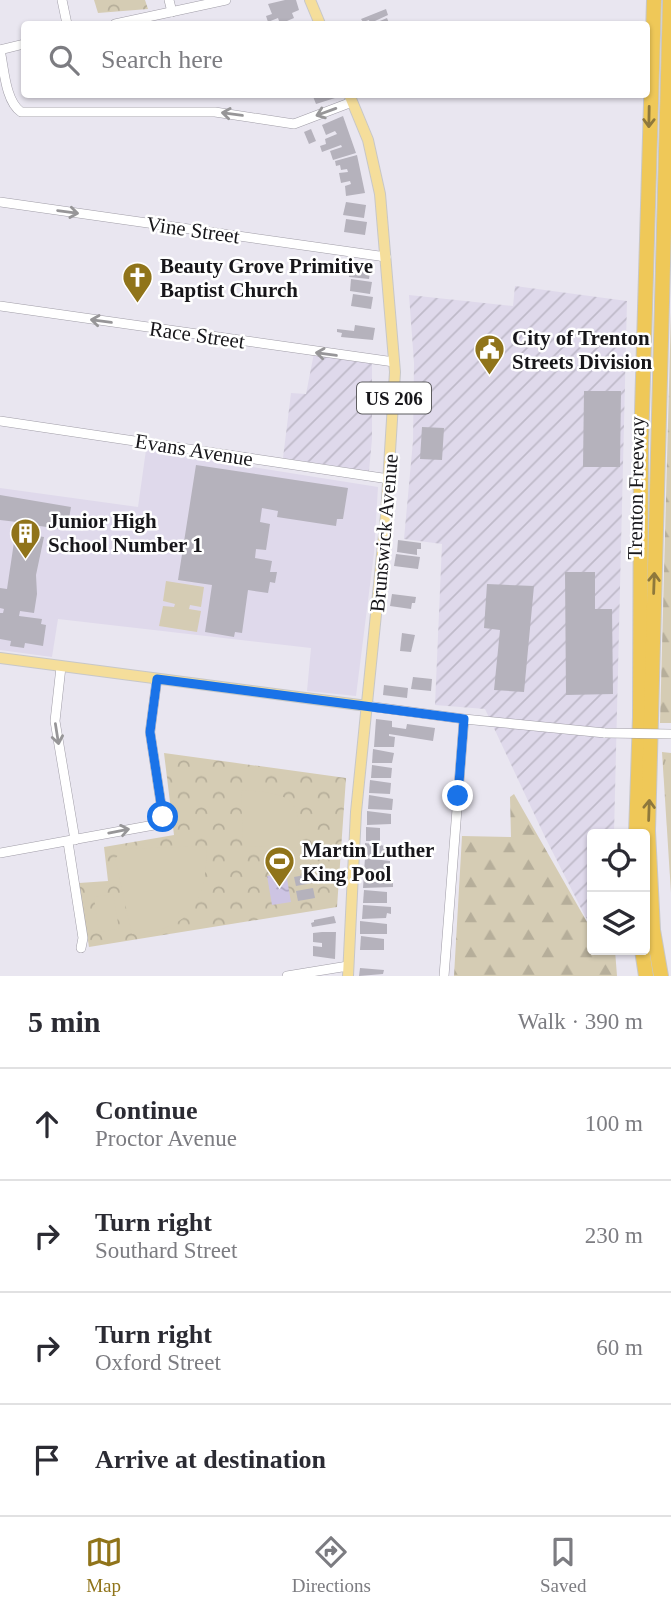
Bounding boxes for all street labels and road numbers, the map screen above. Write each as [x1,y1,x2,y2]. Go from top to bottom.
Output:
street label: Vine Street [145,212,241,248]
street label: Race Street [148,316,246,354]
road number: US 206 [357,382,431,414]
street label: Trenton Freeway [623,416,649,560]
street label: Evans Avenue [133,429,255,471]
street label: Brunswick Avenue [365,453,403,613]

